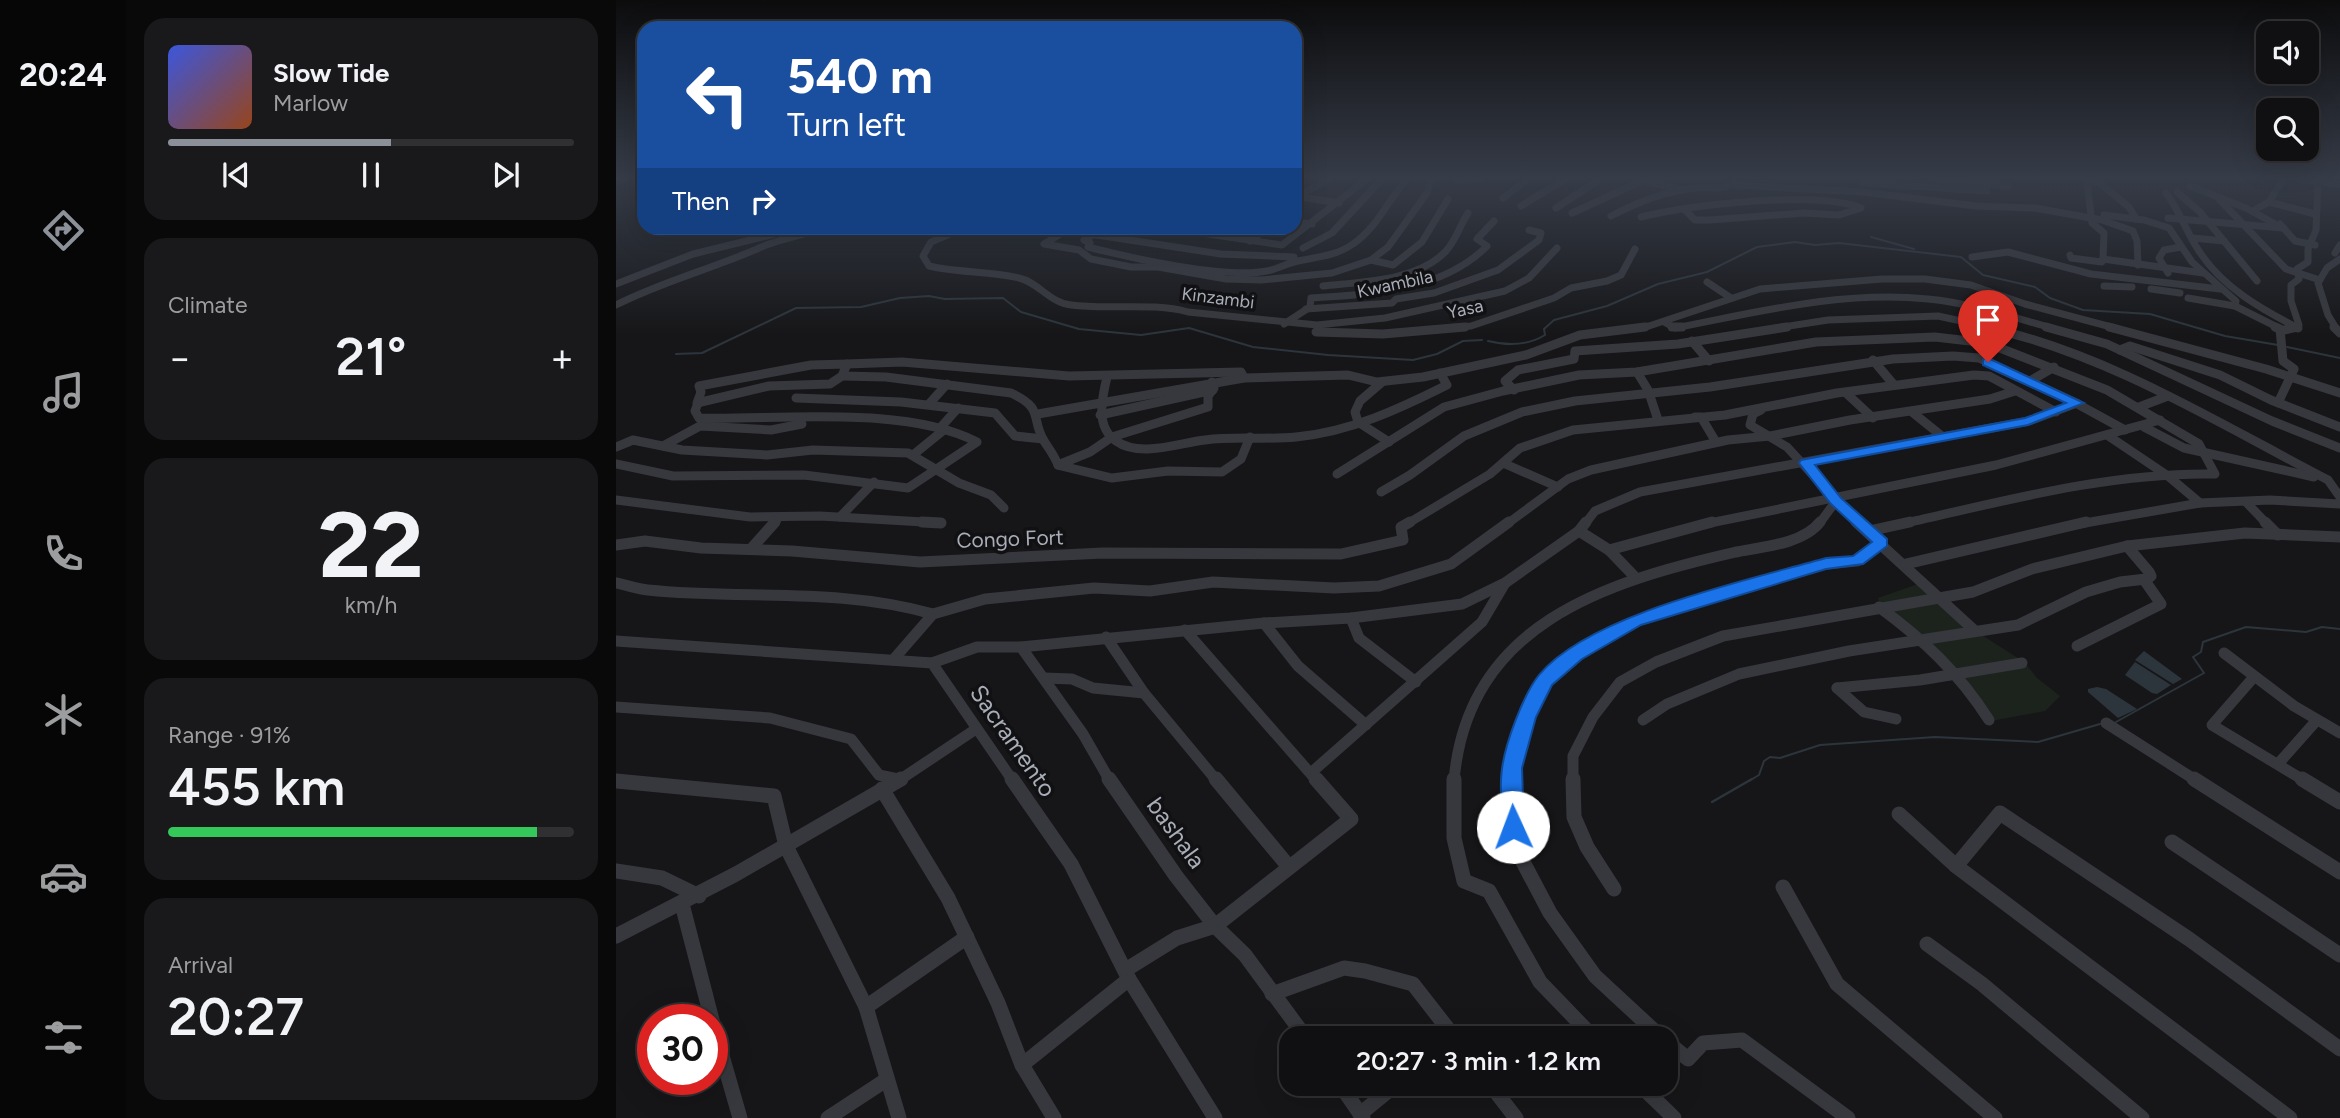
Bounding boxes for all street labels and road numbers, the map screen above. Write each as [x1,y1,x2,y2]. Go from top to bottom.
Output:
street label: Kwambila [1355,265,1435,303]
street label: Kinzambi [1180,283,1256,313]
street label: Yasa [1445,294,1485,324]
street label: Congo Fort [956,524,1064,553]
street label: Sacramento [964,679,1063,802]
street label: bashala [1141,792,1212,874]

